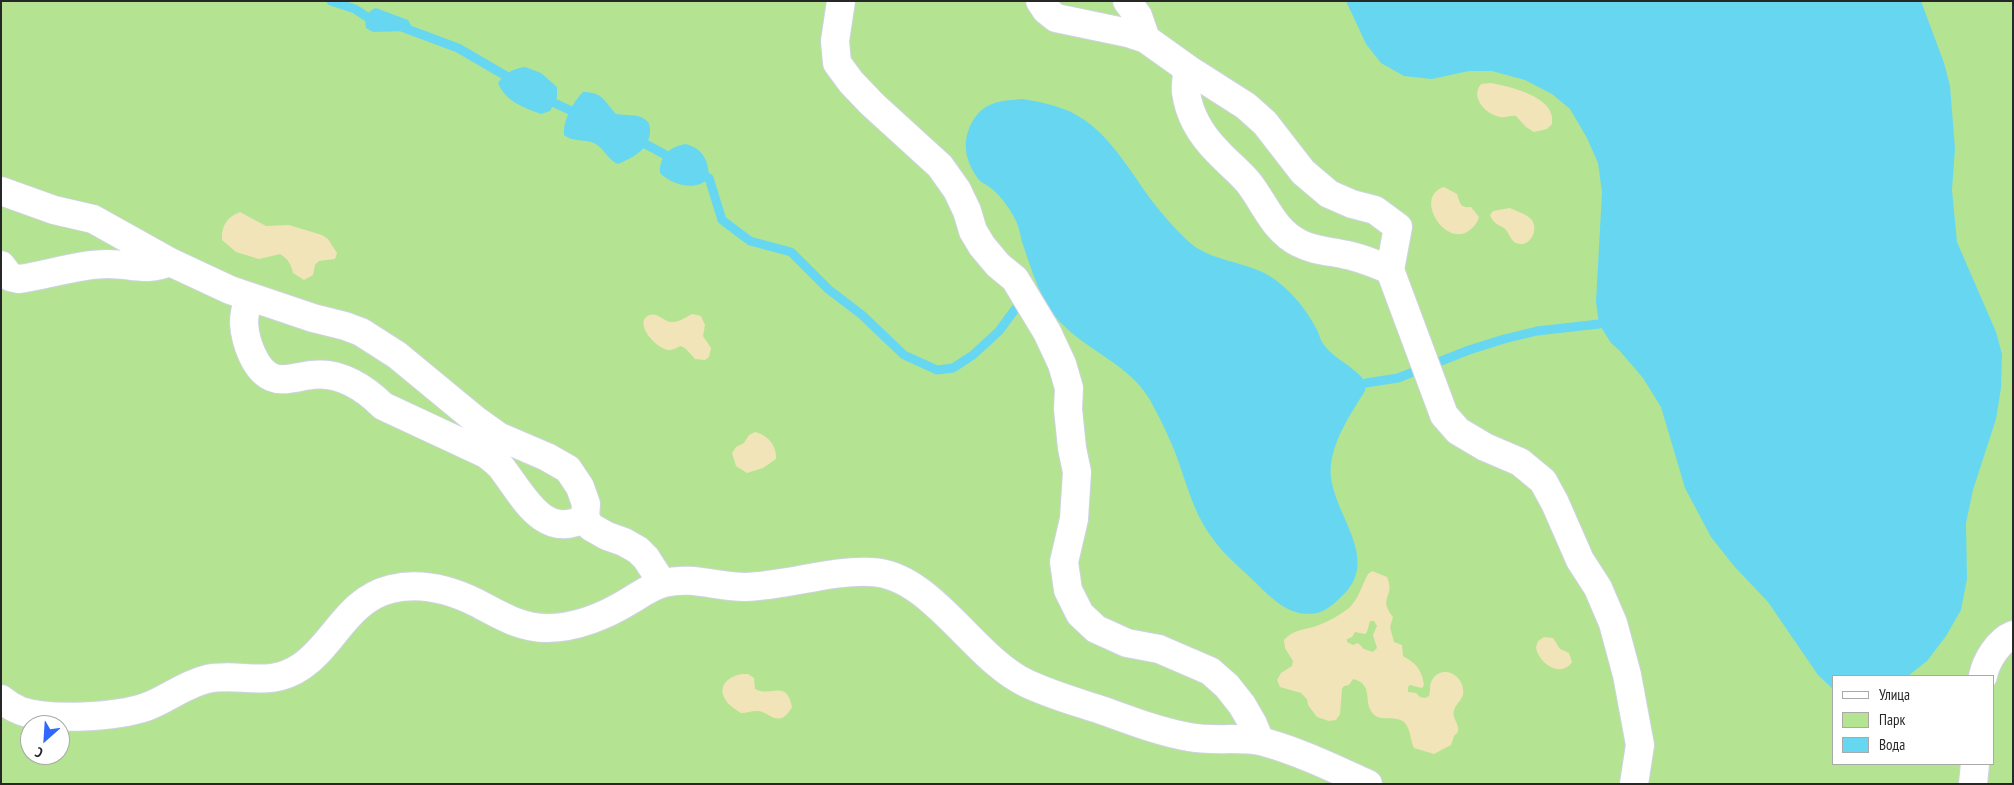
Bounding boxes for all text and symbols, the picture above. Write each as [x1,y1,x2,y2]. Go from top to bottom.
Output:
legend [1832,675,1994,765]
text: Улица [1879,685,1910,704]
text: Парк [1879,710,1905,729]
north arrow [20,715,70,765]
text: Вода [1879,735,1905,754]
text: С [32,743,46,762]

